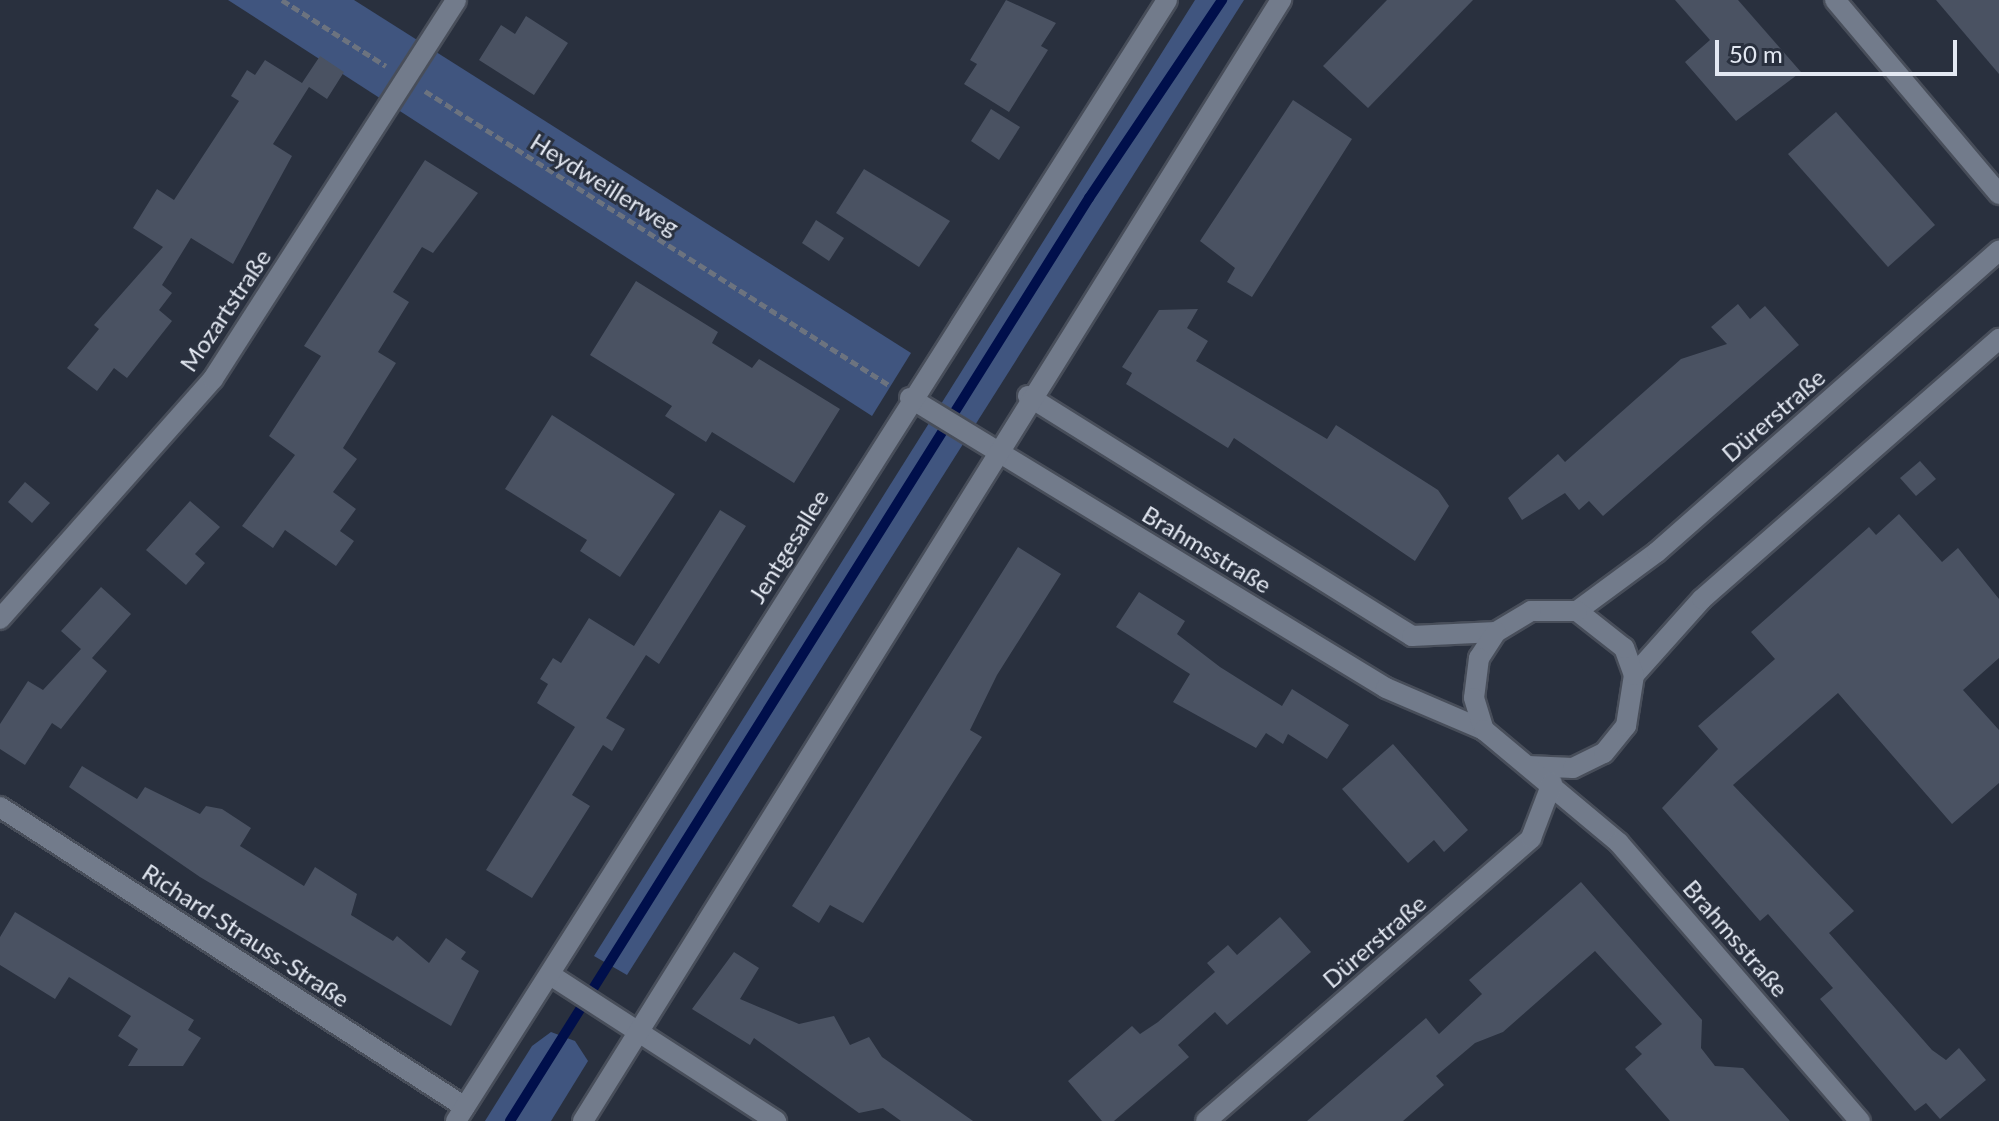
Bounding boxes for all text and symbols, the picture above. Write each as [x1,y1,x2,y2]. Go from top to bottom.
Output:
scale bar [1719,24,1961,74]
text: 50 m [1729,39,1783,68]
street label: Heydweillerweg [526,127,684,241]
street label: Mozartstraße [174,243,276,377]
street label: Dürerstraße [1716,362,1830,468]
street label: Jentgesallee [742,484,834,608]
street label: Brahmsstraße [1137,499,1277,599]
street label: Richard-Strauss-Straße [137,857,355,1013]
street label: Brahmsstraße [1677,874,1795,1002]
street label: Dürerstraße [1317,888,1431,994]

